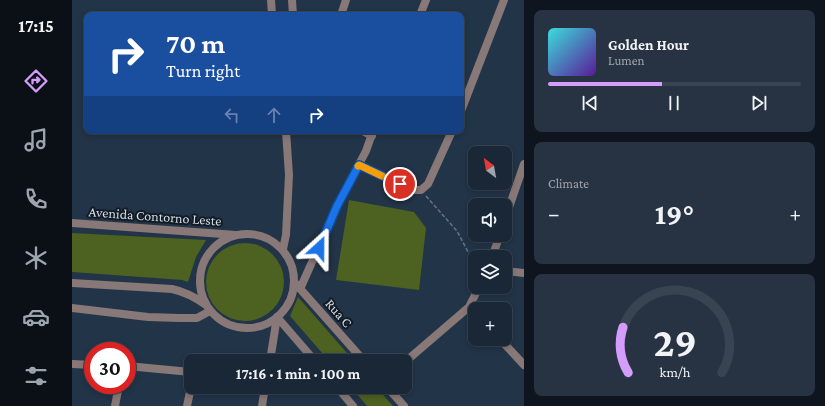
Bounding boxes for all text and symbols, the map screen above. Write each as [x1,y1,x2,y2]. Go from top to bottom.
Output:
text: 17:15 [18,16,54,36]
icon: right [100,28,152,80]
text: 70 m [166,28,225,59]
text: Golden Hour [608,37,689,53]
text: Lumen [608,53,644,68]
text: Turn right [166,61,240,81]
icon: directions [22,67,50,95]
icon: previous [579,92,601,114]
icon: pause [663,92,685,114]
icon: next [748,92,770,114]
icon: left [221,104,243,126]
icon: ahead [263,104,285,126]
icon: right [305,104,327,126]
icon: music [22,126,50,154]
north arrow [468,146,512,190]
map controls [468,146,512,346]
pin [383,167,417,201]
icon: arrive [389,173,411,195]
text: Climate [548,176,589,191]
icon: phone [22,185,50,213]
text: 19° [655,197,694,230]
button: sound [468,198,512,242]
text: − [548,201,560,226]
text: + [789,201,801,226]
street label: Avenida Contorno Leste [88,203,222,229]
position arrow [298,227,340,269]
icon: climate [22,244,50,272]
button: layers [468,250,512,294]
street label: Rua C [322,296,356,330]
button: + [468,302,512,346]
icon: car [22,303,50,331]
text: 29 [653,319,696,365]
speed limit sign: 30 [84,342,136,394]
icon: filters [22,362,50,390]
text: km/h [659,364,690,380]
text: 17:16 · 1 min · 100 m [236,366,360,382]

